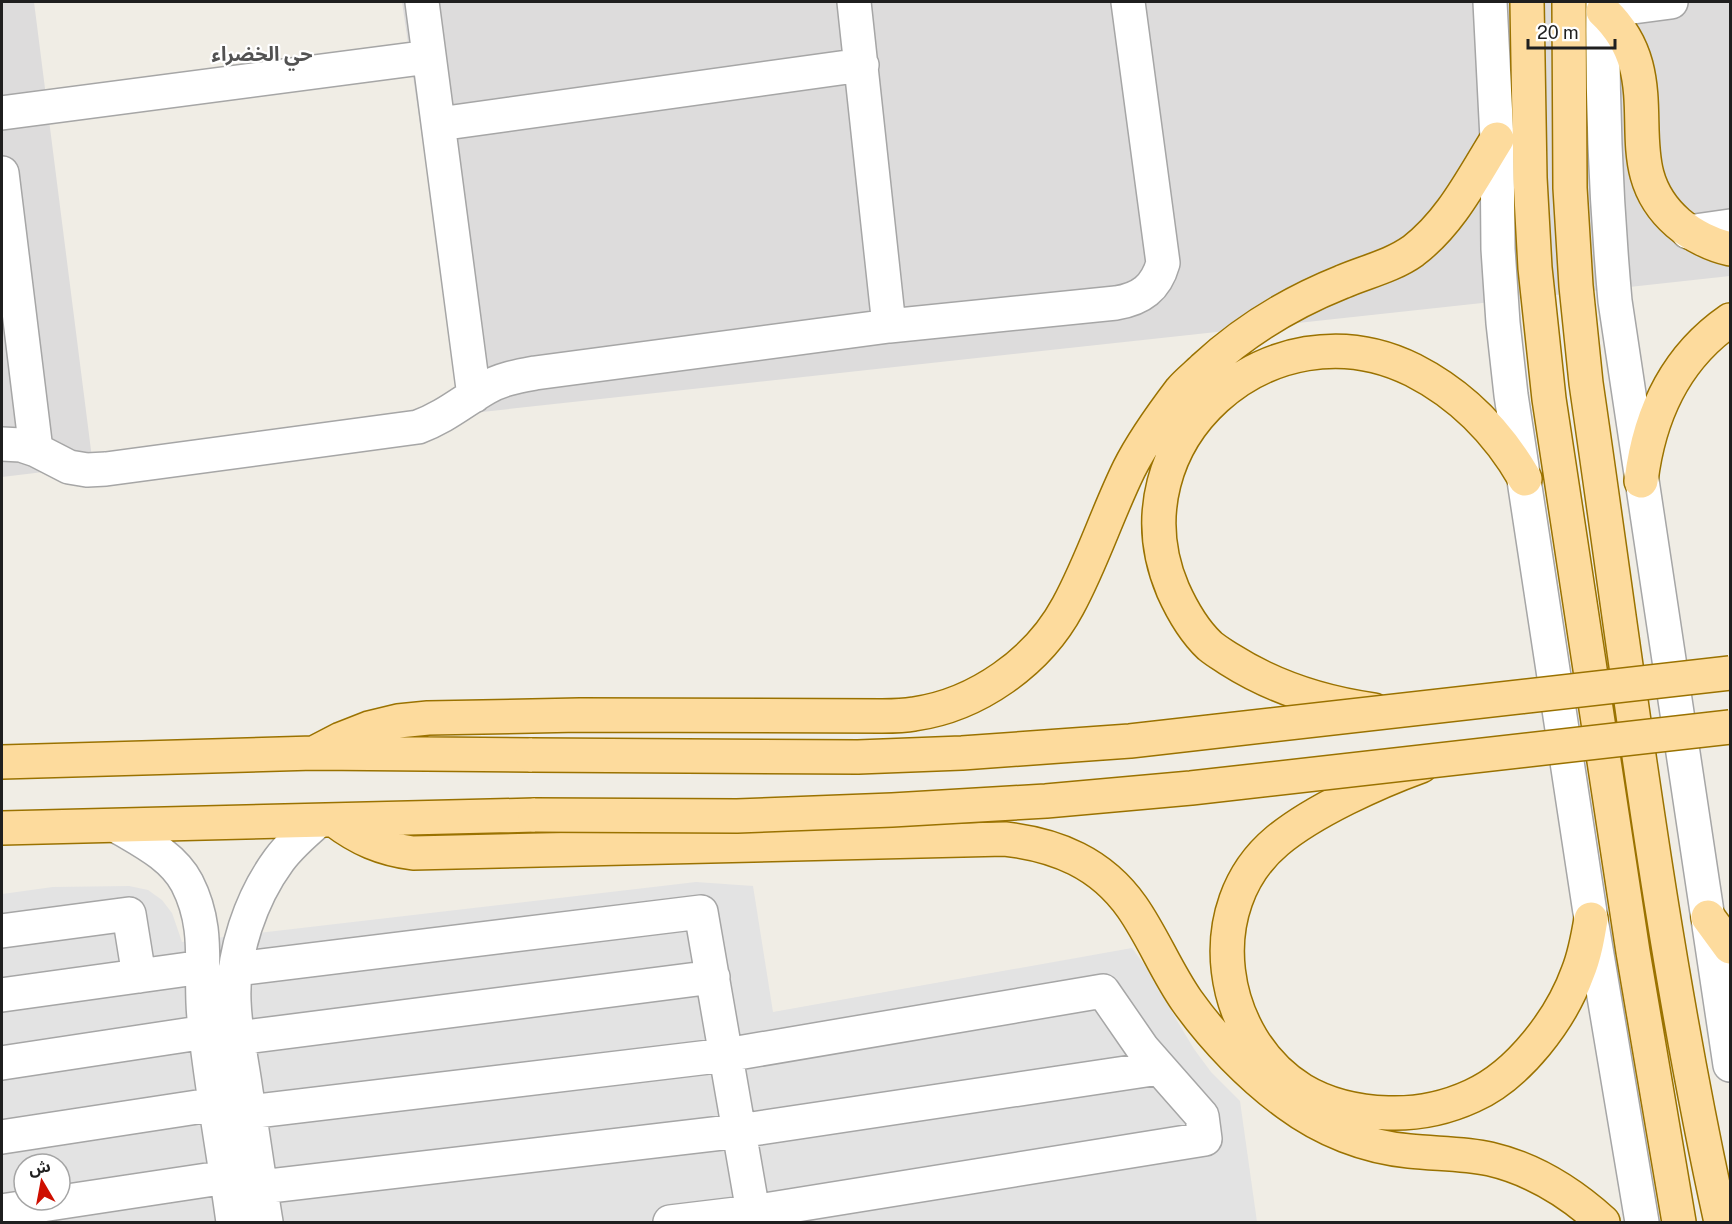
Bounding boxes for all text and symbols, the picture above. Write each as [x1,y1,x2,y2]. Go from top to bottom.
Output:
scale bar [1528,12,1615,50]
text: 20 m [1537,22,1579,43]
district label: حي الخضراء [211,42,313,71]
north arrow [12,1152,72,1212]
text: ش [27,1156,52,1179]

